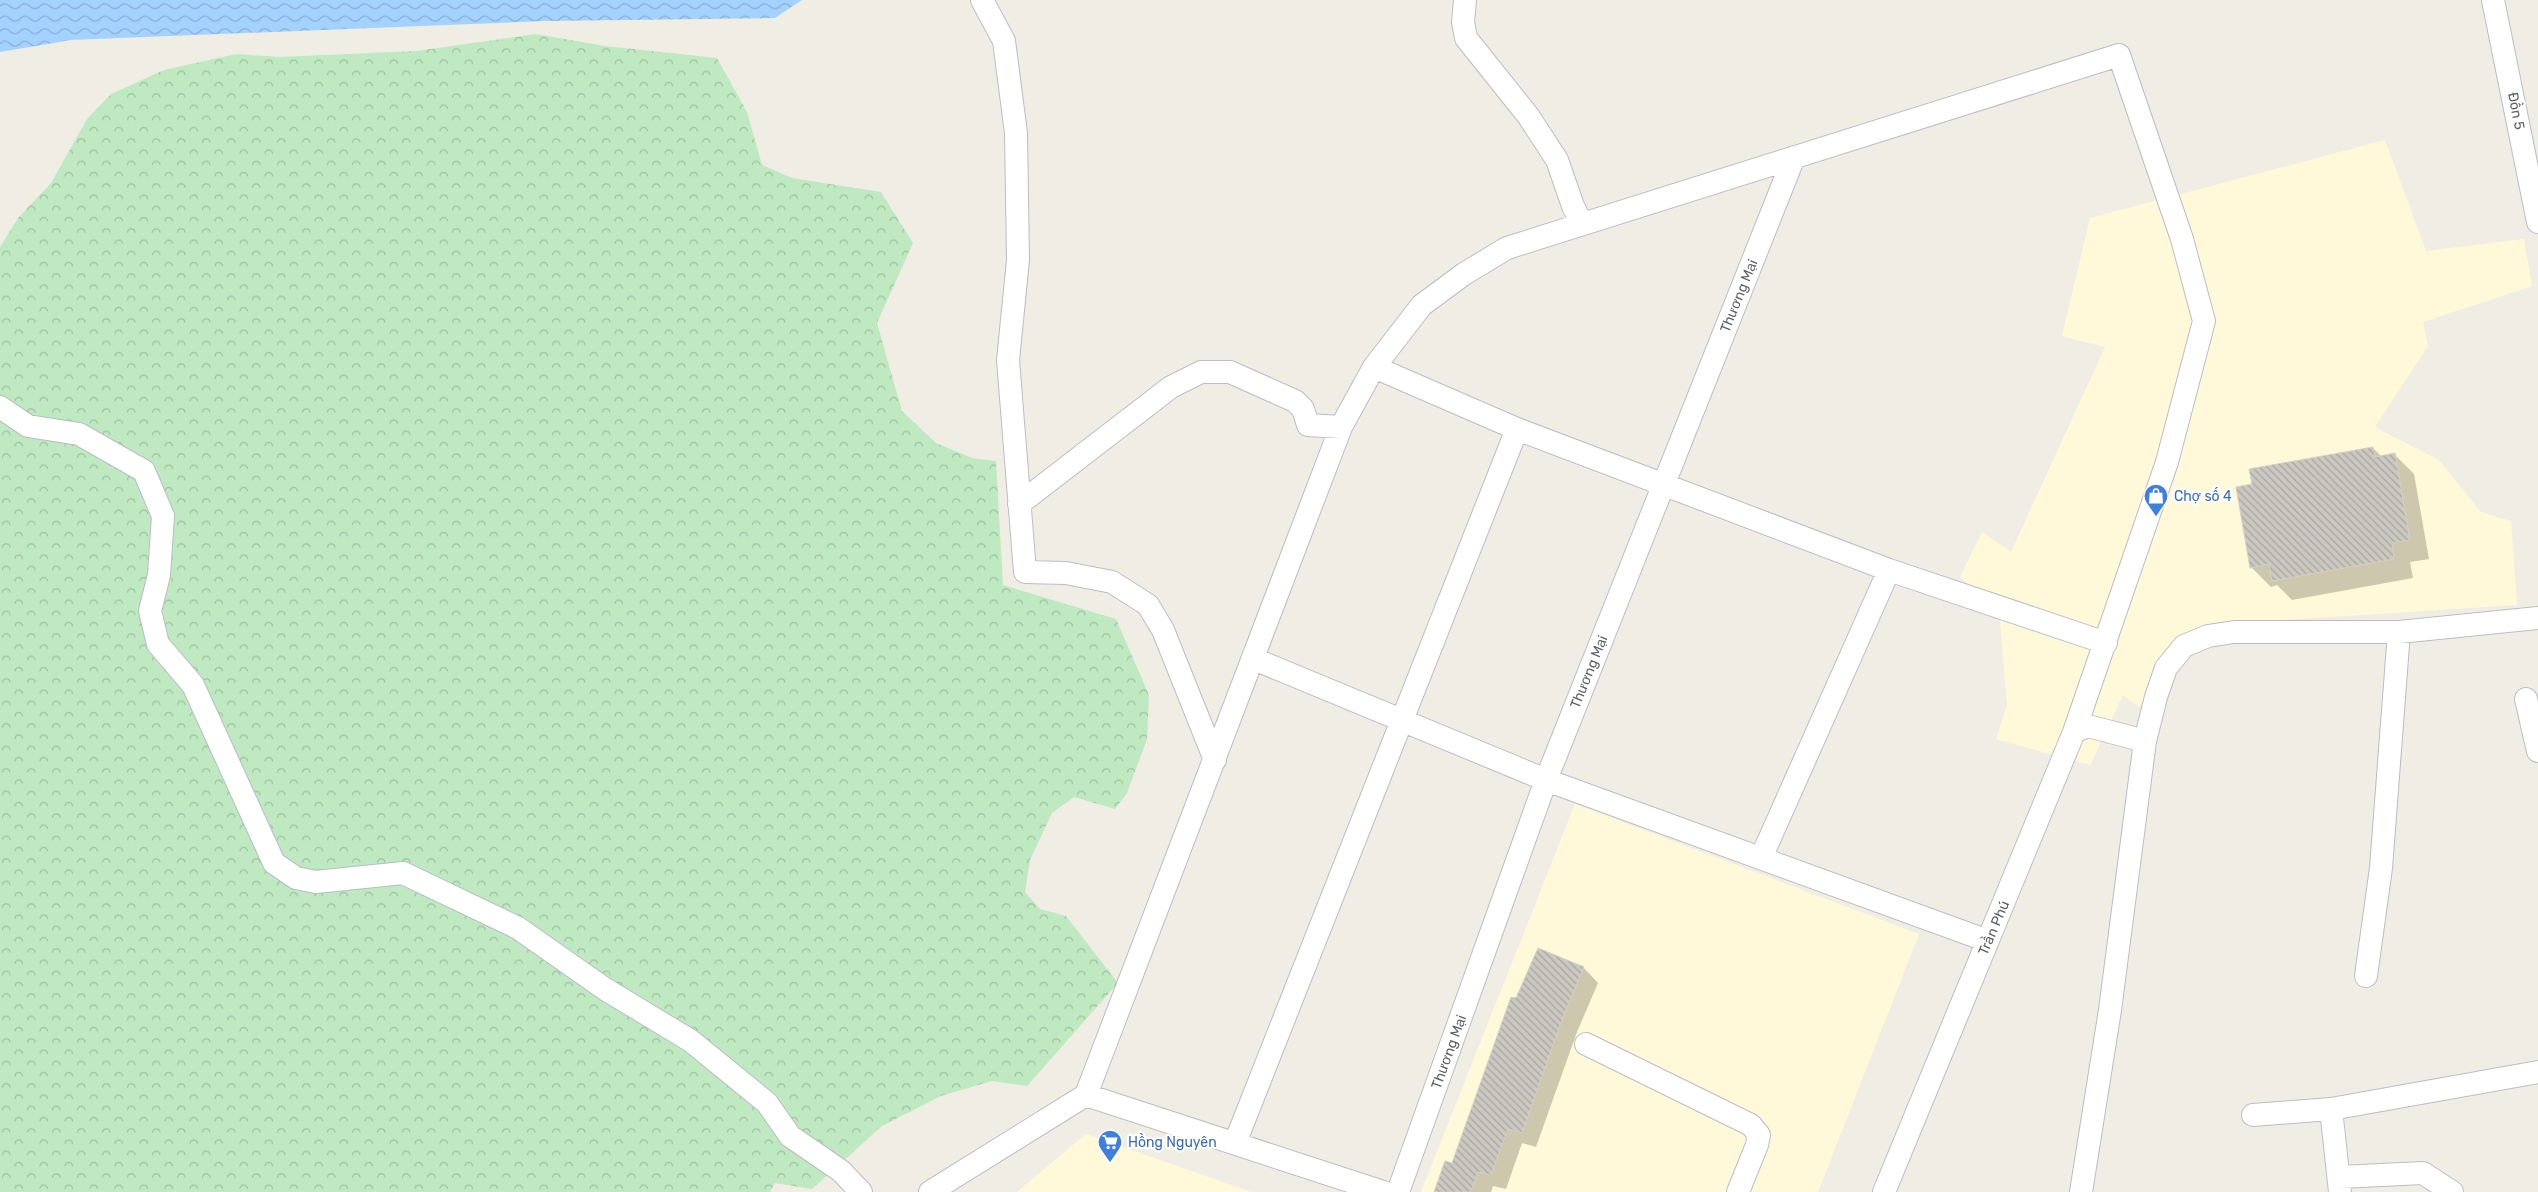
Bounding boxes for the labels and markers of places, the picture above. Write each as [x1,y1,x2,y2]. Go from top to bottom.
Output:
shop icon: Chợ số 4 [2143,483,2169,517]
place label: Chợ số 4 [2174,487,2232,505]
supermarket icon: Hồng Nguyên [1097,1129,1123,1163]
place label: Hồng Nguyên [1128,1133,1217,1151]

